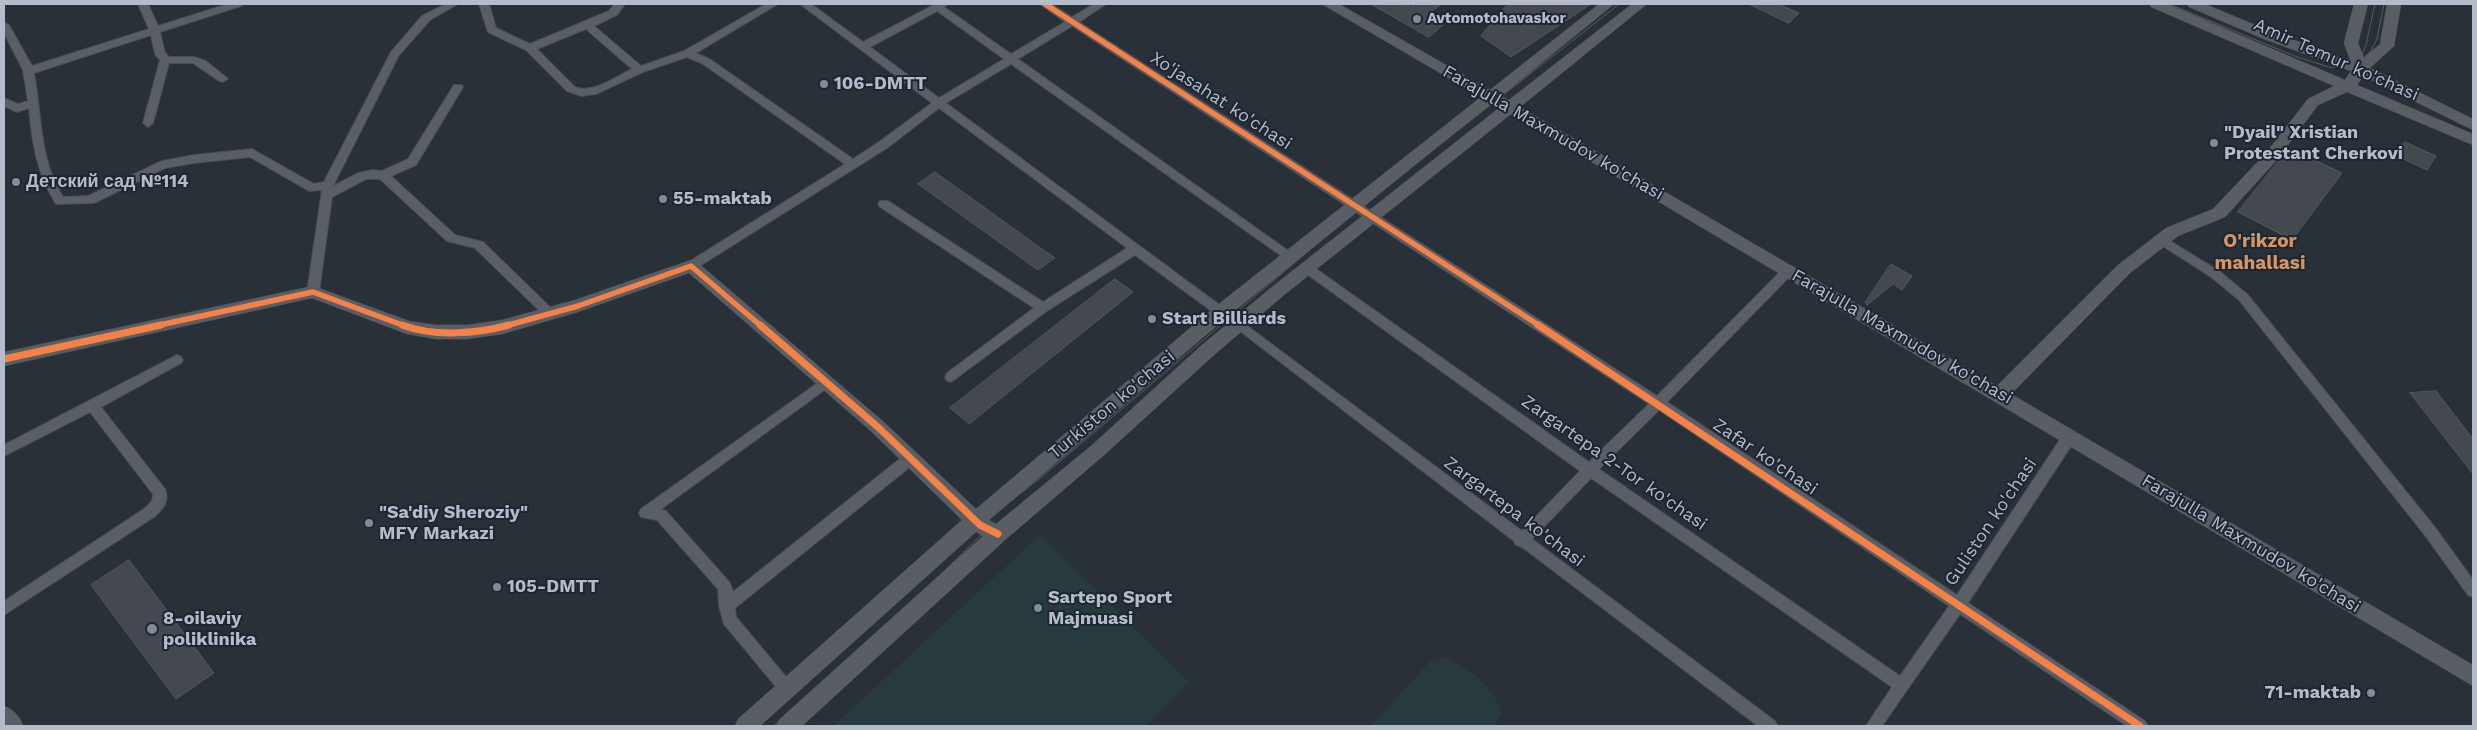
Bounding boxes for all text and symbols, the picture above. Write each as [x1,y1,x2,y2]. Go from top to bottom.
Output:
place label: Avtomotohavaskor [1427,10,1566,28]
marker: Avtomotohavaskor [1411,13,1423,25]
street label: Amir Temur ko'chasi [2250,14,2422,106]
street label: Xo'jasahat ko'chasi [1146,47,1296,155]
street label: Farajulla Maxmudov ko'chasi [1439,61,1667,205]
place label: 106-DMTT [834,73,927,95]
marker: 106-DMTT [818,78,830,90]
place label: "Dyail" Xristian Protestant Cherkovi [2224,122,2403,164]
marker: "Dyail" Xristian Protestant Cherkovi [2208,137,2220,149]
place label: Детский сад №114 [26,171,189,193]
marker: Детский сад №114 [10,176,22,188]
place label: 55-maktab [673,188,772,210]
marker: 55-maktab [657,193,669,205]
district label: O'rikzor mahallasi [2215,230,2305,274]
street label: Farajulla Maxmudov ko'chasi [1788,265,2016,409]
place label: Start Billiards [1162,308,1286,330]
marker: Start Billiards [1146,313,1158,325]
street label: Turkiston ko'chasi [1044,346,1180,464]
street label: Zargartepa 2-Tor ko'chasi [1517,391,1711,535]
street label: Zafar ko'chasi [1709,414,1821,500]
street label: Zargartepa ko'chasi [1439,452,1589,572]
street label: Guliston ko'chasi [1940,454,2042,590]
street label: Farajulla Maxmudov ko'chasi [2138,470,2364,618]
place label: "Sa'diy Sheroziy" MFY Markazi [379,502,528,544]
marker: "Sa'diy Sheroziy" MFY Markazi [363,517,375,529]
place label: 105-DMTT [507,576,599,598]
marker: 105-DMTT [491,581,503,593]
place label: Sartepo Sport Majmuasi [1048,587,1172,630]
marker: Sartepo Sport Majmuasi [1032,602,1044,614]
place label: 8-oilaviy poliklinika [163,608,256,650]
marker: 8-oilaviy poliklinika [145,622,159,636]
place label: 71-maktab [2265,682,2361,704]
marker: 71-maktab [2365,687,2377,699]

